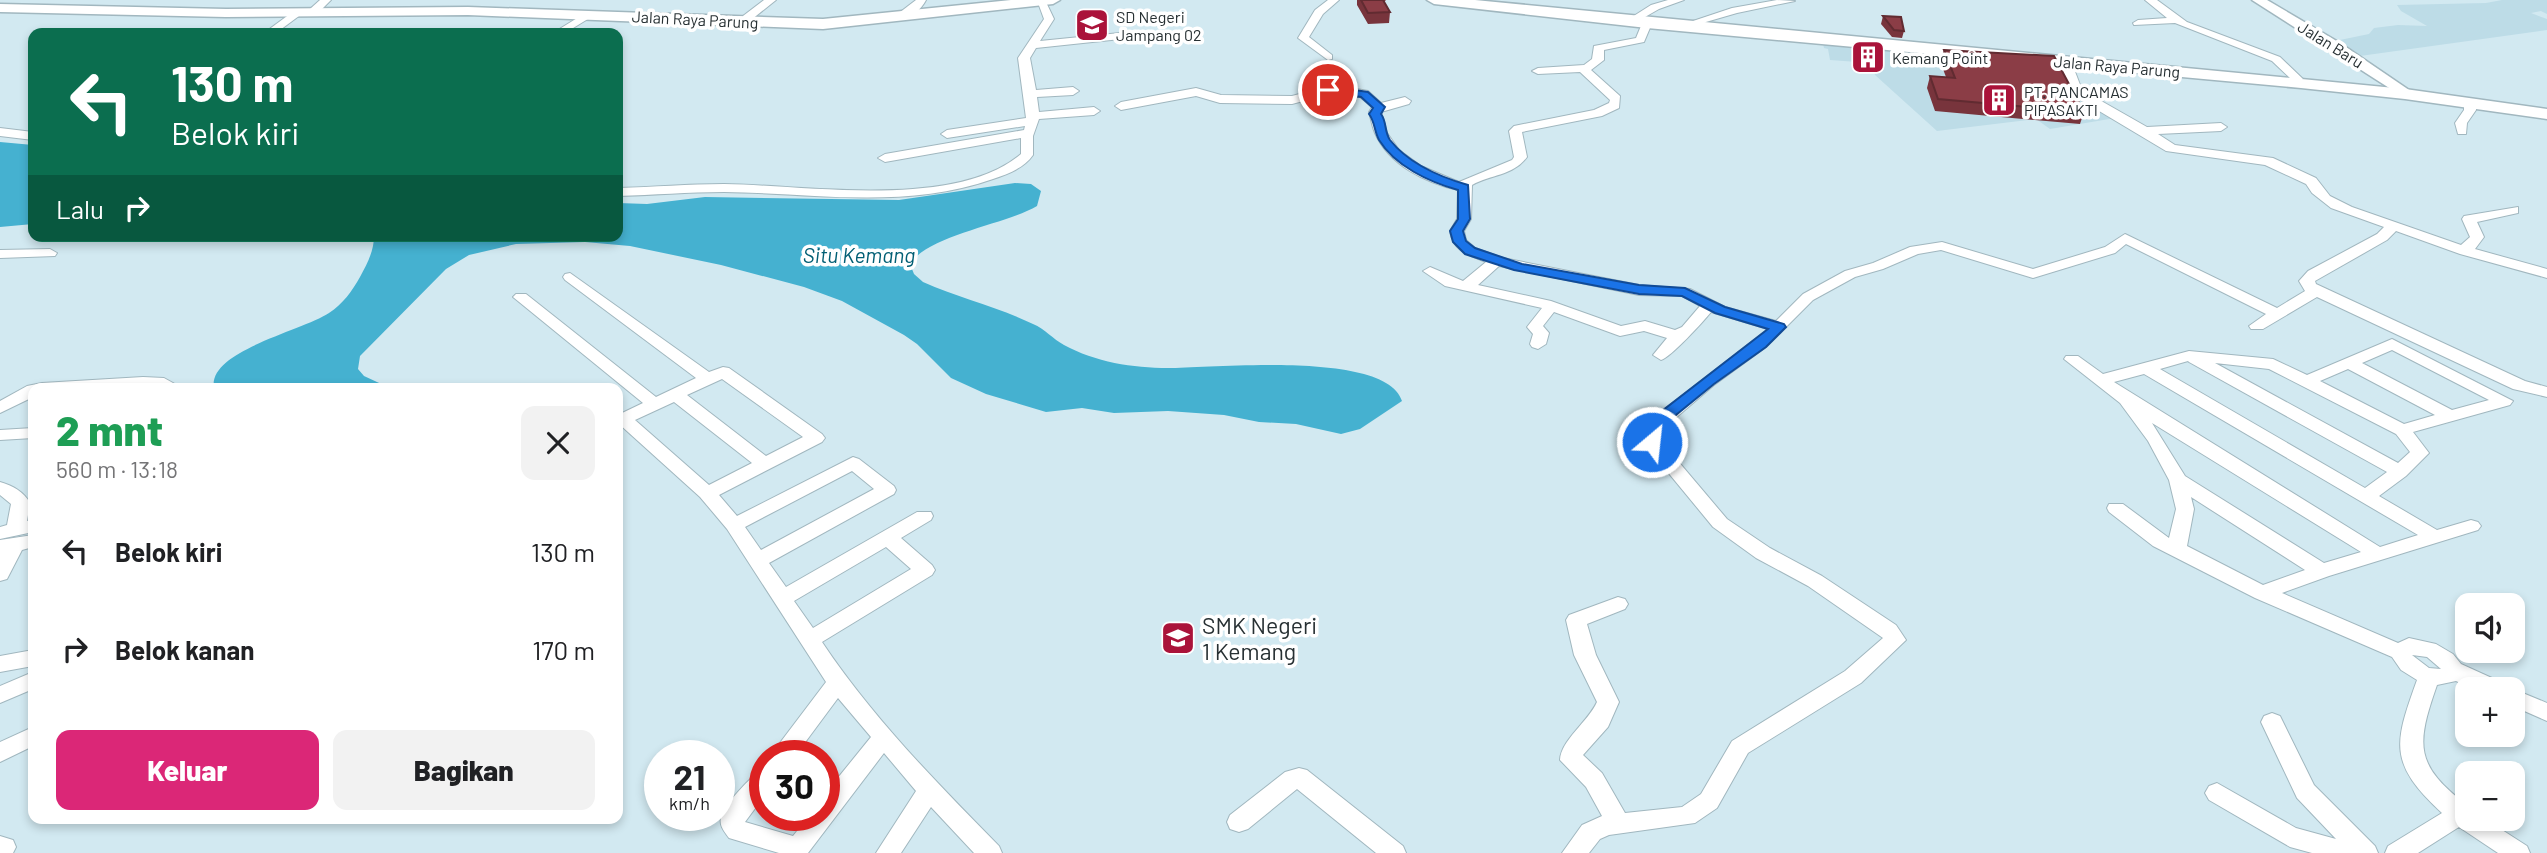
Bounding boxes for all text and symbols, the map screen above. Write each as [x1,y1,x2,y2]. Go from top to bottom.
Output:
street label: Jalan Raya Parung [631,6,759,32]
school or university icon: SD Negeri Jampang 02 [1073,6,1111,44]
place label: SD Negeri Jampang 02 [1116,7,1202,44]
street label: Jalan Baru [2295,16,2367,72]
building icon: Kemang Point [1849,38,1887,76]
place label: Kemang Point [1892,48,1988,67]
street label: Jalan Raya Parung [2053,51,2181,81]
text: 130 m [171,53,293,112]
icon: left [56,56,147,147]
pin [1298,60,1358,120]
icon: arrive [1309,71,1347,109]
building icon: PT. PANCAMAS PIPASAKTI [1980,81,2018,119]
place label: PT. PANCAMAS PIPASAKTI [2024,82,2129,119]
text: Belok kiri [171,113,299,151]
icon: right [118,189,156,227]
text: Lalu [56,193,104,224]
water label: Situ Kemang [803,242,915,267]
text: 2 mnt [56,404,163,454]
position arrow [1615,405,1689,479]
button: close [521,406,595,480]
text: 560 m · 13:18 [56,455,178,483]
icon: left [56,532,94,570]
text: Belok kiri [115,536,222,567]
text: 130 m [531,536,595,567]
map controls [2455,593,2525,831]
button: sound [2455,593,2525,663]
place label: SMK Negeri 1 Kemang [1202,611,1317,665]
school or university icon: SMK Negeri 1 Kemang [1159,619,1197,657]
icon: right [56,630,94,668]
text: Belok kanan [115,634,254,665]
text: 170 m [532,634,595,665]
button: + [2455,677,2525,747]
button: Keluar [56,730,319,810]
button: Bagikan [333,730,595,810]
speed limit sign: 30 [749,740,840,831]
text: 21 [674,755,705,797]
button: − [2455,761,2525,831]
text: km/h [669,792,710,814]

